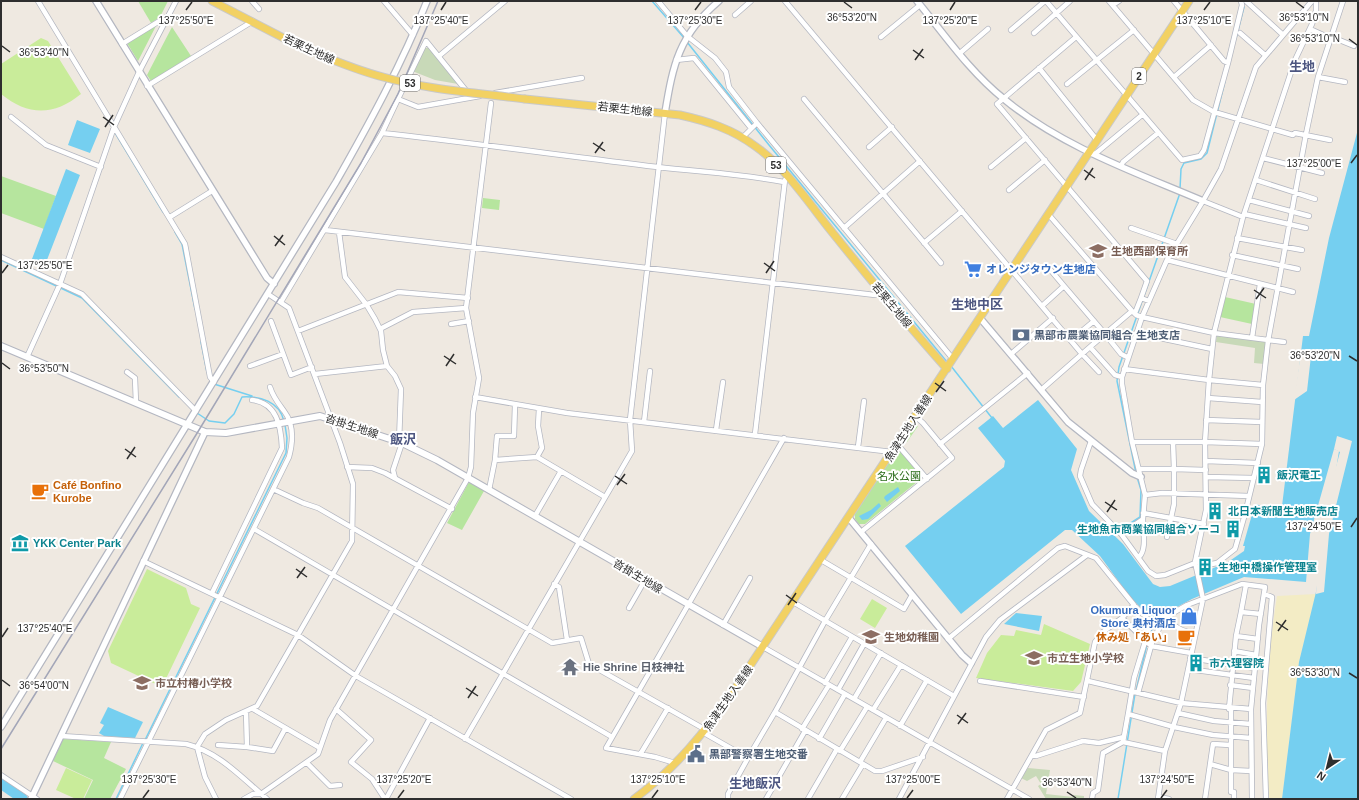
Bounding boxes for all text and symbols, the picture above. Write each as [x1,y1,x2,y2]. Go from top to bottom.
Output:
text: 36°53'20"N [827,12,877,23]
text: 36°53'10"N [1279,12,1329,23]
text: 137°25'50"E [158,15,214,26]
text: 137°25'40"E [413,15,469,26]
text: 137°25'30"E [667,15,723,26]
text: 137°25'20"E [922,15,978,26]
text: 137°25'10"E [1176,15,1232,26]
street label: 若栗生地線 [282,32,336,66]
text: 36°53'10"N [1290,33,1340,44]
text: 36°53'40"N [19,47,69,58]
district label: 生地 [1289,59,1315,74]
road number: 2 [1132,68,1146,84]
road number: 53 [400,75,420,91]
street label: 若栗生地線 [597,100,653,118]
road number: 53 [766,157,786,173]
text: 137°25'00"E [1286,158,1342,169]
school or university icon: 生地西部保育所 [1088,241,1108,261]
place label: 生地西部保育所 [1111,245,1188,257]
supermarket icon: オレンジタウン生地店 [963,259,983,279]
text: 137°25'50"E [17,260,73,271]
place label: オレンジタウン生地店 [986,263,1096,275]
street label: 若栗生地線 [870,280,914,330]
district label: 生地中区 [951,297,1003,312]
bank icon: 黒部市農業協同組合 生地支店 [1011,325,1031,345]
place label: 黒部市農業協同組合 生地支店 [1034,329,1180,341]
text: 36°53'20"N [1290,350,1340,361]
text: 36°53'50"N [19,363,69,374]
street label: 魚津生地入善線 [882,392,934,464]
street label: 沓掛生地線 [324,412,380,440]
district label: 飯沢 [390,432,416,447]
building icon: 飯沢電工 [1254,465,1274,485]
place label: 飯沢電工 [1276,469,1321,481]
park label: 名水公園 [877,470,921,482]
place label: Café Bonfino Kurobe [53,479,122,504]
cafe icon: Café Bonfino Kurobe [30,481,50,501]
building icon: 北日本新聞生地販売店 [1205,501,1225,521]
place label: 北日本新聞生地販売店 [1228,505,1338,517]
building icon: 生地魚市商業協同組合ソーコ [1223,519,1243,539]
text: 137°24'50"E [1286,521,1342,532]
place label: 生地魚市商業協同組合ソーコ [1077,523,1220,535]
museum icon: YKK Center Park [10,533,30,553]
place label: YKK Center Park [33,537,122,549]
street label: 沓掛生地線 [611,557,665,595]
building icon: 生地中橋操作管理室 [1195,557,1215,577]
place label: 生地中橋操作管理室 [1218,561,1317,573]
place label: Okumura Liquor Store 奥村酒店 [1090,604,1177,629]
shop icon: Okumura Liquor Store 奥村酒店 [1179,606,1199,626]
text: 137°25'40"E [17,623,73,634]
school or university icon: 生地幼稚園 [861,627,881,647]
cafe icon: 休み処「あい」 [1176,627,1196,647]
place label: 生地幼稚園 [884,631,939,643]
place label: 休み処「あい」 [1096,631,1173,643]
school or university icon: 市立生地小学校 [1024,648,1044,668]
place label: 市立生地小学校 [1047,652,1124,664]
building icon: 市六理容院 [1186,653,1206,673]
temple icon: Hie Shrine 日枝神社 [560,657,580,677]
place label: 市六理容院 [1209,657,1264,669]
place label: Hie Shrine 日枝神社 [583,661,684,673]
street label: 魚津生地入善線 [701,663,755,733]
text: 36°53'30"N [1290,667,1340,678]
school or university icon: 市立村椿小学校 [132,673,152,693]
place label: 市立村椿小学校 [155,677,232,689]
text: 36°54'00"N [19,680,69,691]
public building icon: 黒部警察署生地交番 [686,744,706,764]
place label: 黒部警察署生地交番 [709,748,808,760]
north arrow [1307,748,1347,788]
text: N [1315,769,1328,783]
text: 137°25'30"E [121,774,177,785]
text: 137°25'20"E [376,774,432,785]
text: 137°25'10"E [630,774,686,785]
text: 137°25'00"E [885,774,941,785]
text: 137°24'50"E [1139,774,1195,785]
district label: 生地飯沢 [729,776,781,791]
text: 36°53'40"N [1042,777,1092,788]

